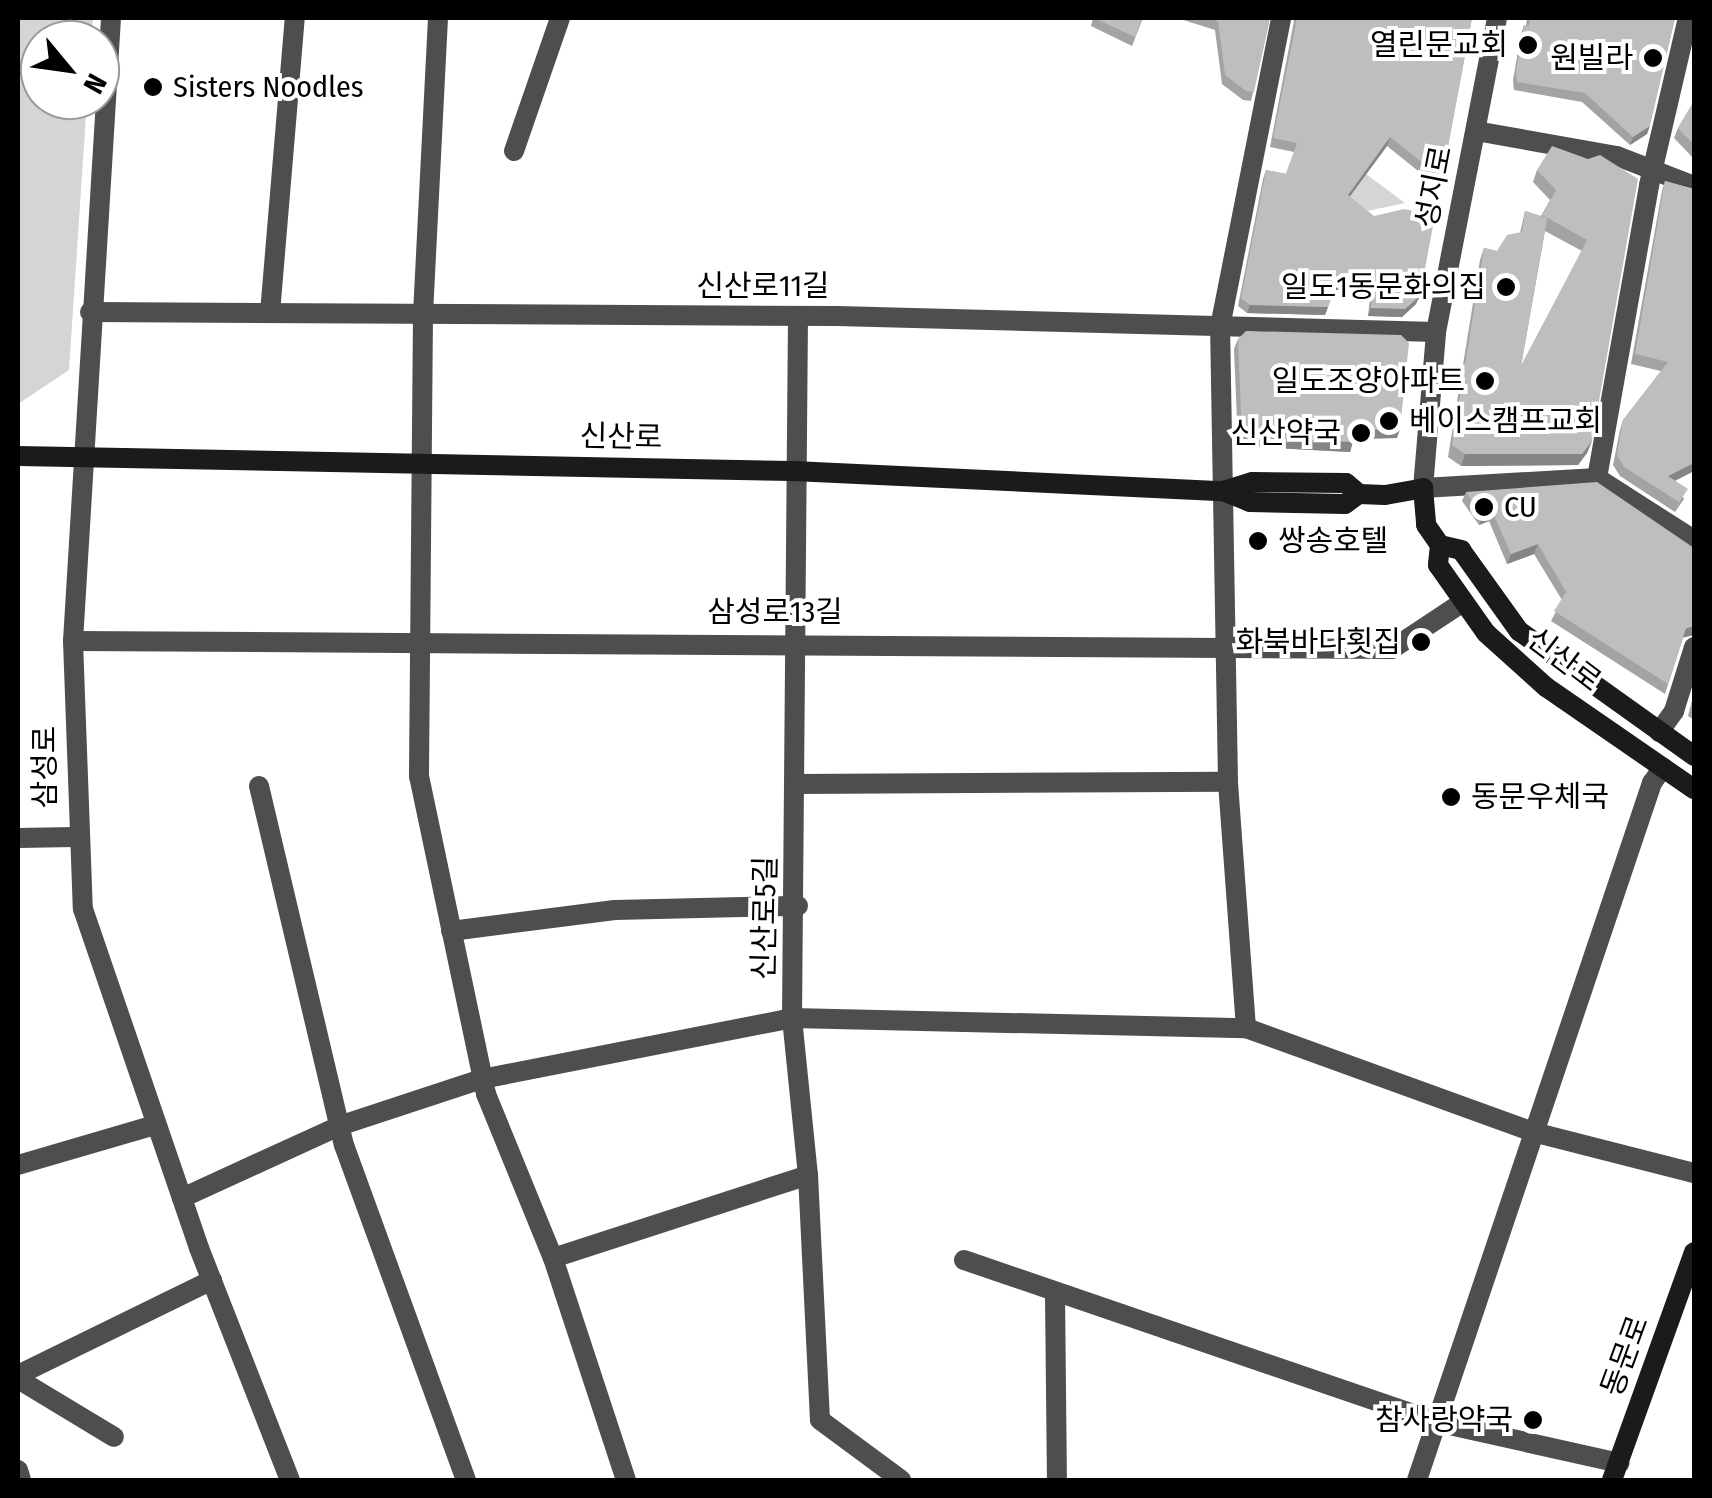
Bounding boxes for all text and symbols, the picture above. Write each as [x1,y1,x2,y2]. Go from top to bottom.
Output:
north arrow [20,20,120,120]
place label: 열린문교회 [1370,27,1508,63]
marker: 열린문교회 [1517,34,1539,56]
place label: 원빌라 [1550,40,1633,76]
marker: 원빌라 [1642,47,1664,69]
text: N [76,68,113,99]
place label: Sisters Noodles [173,69,364,105]
marker: Sisters Noodles [142,76,164,98]
street label: 성지로 [1408,143,1460,231]
street label: 신산로11길 [696,268,830,304]
place label: 일도1동문화의집 [1281,269,1486,305]
marker: 일도1동문화의집 [1495,276,1517,298]
place label: 일도조양아파트 [1272,363,1465,399]
marker: 일도조양아파트 [1474,370,1496,392]
place label: 베이스캠프교회 [1409,403,1602,439]
marker: 베이스캠프교회 [1378,410,1400,432]
place label: 신산약국 [1231,415,1341,451]
street label: 신산로 [579,418,663,456]
marker: 신산약국 [1350,422,1372,444]
place label: CU [1504,489,1537,525]
marker: CU [1473,496,1495,518]
place label: 쌍송호텔 [1278,523,1388,559]
marker: 쌍송호텔 [1247,530,1269,552]
street label: 삼성로13길 [707,594,843,630]
street label: 신산로 [1520,621,1608,699]
place label: 화북바다횟집 [1235,624,1401,660]
marker: 화북바다횟집 [1410,631,1432,653]
street label: 삼성로 [27,726,63,808]
place label: 동문우체국 [1471,779,1609,815]
marker: 동문우체국 [1440,786,1462,808]
street label: 신산로5길 [746,856,784,980]
street label: 동문로 [1594,1311,1656,1401]
place label: 참사랑약국 [1375,1402,1513,1438]
marker: 참사랑약국 [1522,1409,1544,1431]

